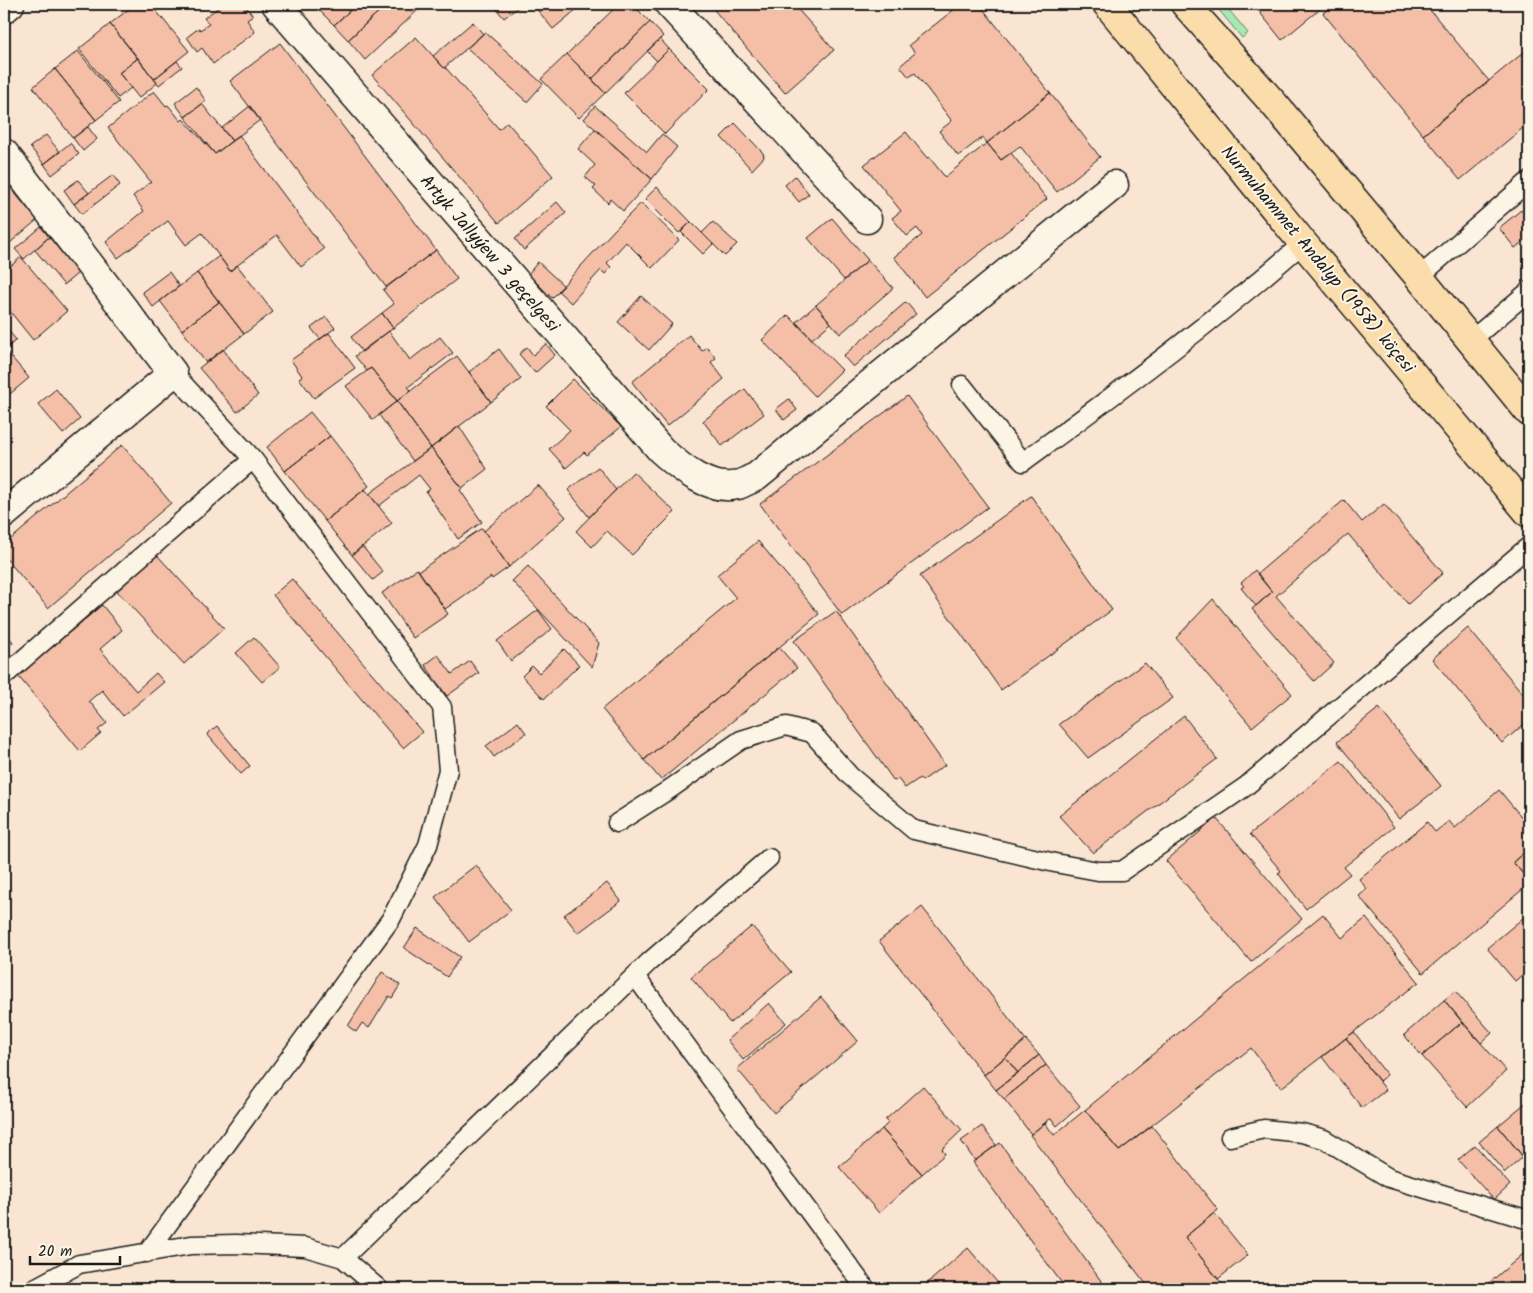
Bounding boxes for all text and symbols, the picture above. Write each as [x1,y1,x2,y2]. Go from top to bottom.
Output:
street label: Nurmuhammet Andalyp (1958) köçesi [1213,140,1422,381]
street label: Artyk Jallyýew 3 geçelgesi [412,169,566,340]
scale bar [30,1233,120,1265]
text: 20 m [38,1240,72,1264]

